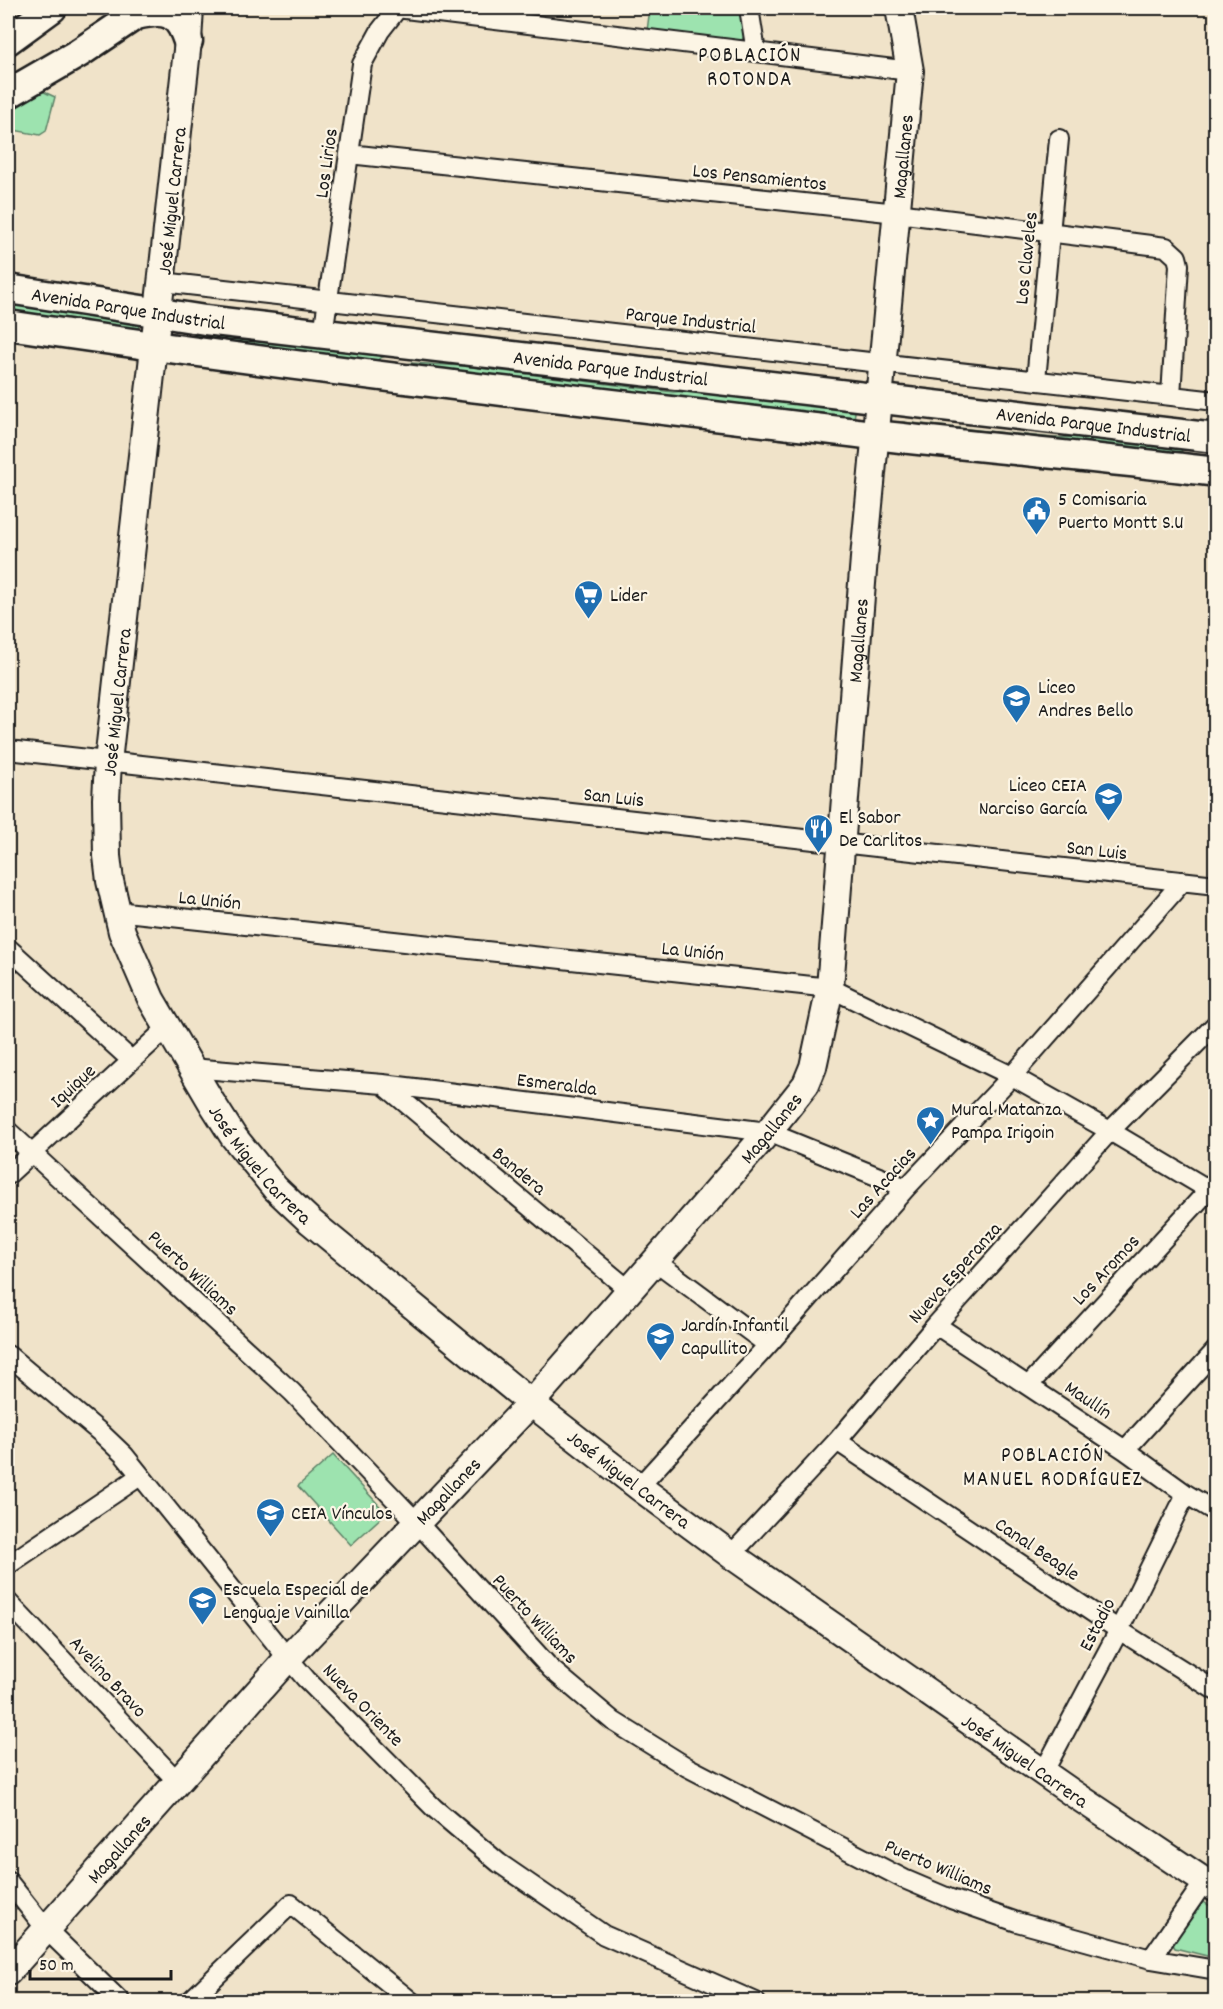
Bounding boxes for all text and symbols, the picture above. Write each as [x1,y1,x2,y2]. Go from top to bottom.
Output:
district label: POBLACIÓN ROTONDA [698,42,802,96]
street label: Magallanes [887,113,923,200]
street label: José Miguel Carrera [152,125,196,277]
street label: Los Lirios [309,127,347,200]
street label: Los Pensamientos [691,158,828,200]
street label: Los Claveles [1009,210,1047,306]
street label: Avenida Parque Industrial [29,282,227,339]
street label: Parque Industrial [624,301,758,343]
street label: Avenida Parque Industrial [512,345,710,396]
street label: Avenida Parque Industrial [994,401,1192,452]
place label: 5 Comisaria Puerto Montt S.U [1058,487,1184,538]
public building icon: 5 Comisaria Puerto Montt S.U [1021,494,1053,536]
supermarket icon: Lider [573,578,605,620]
place label: Lider [610,583,648,611]
street label: Magallanes [843,597,878,684]
street label: José Miguel Carrera [97,626,141,778]
place label: Liceo Andres Bello [1038,675,1134,726]
school or university icon: Liceo Andres Bello [1001,682,1033,724]
place label: Liceo CEIA Narciso García [979,773,1088,824]
school or university icon: Liceo CEIA Narciso García [1092,780,1124,822]
street label: San Luis [582,782,645,816]
place label: El Sabor De Carlitos [839,805,923,856]
restaurant icon: El Sabor De Carlitos [802,812,834,854]
street label: San Luis [1065,835,1128,869]
street label: La Unión [177,885,242,919]
street label: La Unión [660,936,725,970]
street label: Iquique [45,1059,103,1116]
street label: Esmeralda [515,1067,599,1105]
street label: Magallanes [735,1088,811,1171]
place label: Mural Matanza Pampa Irigoin [951,1097,1062,1148]
street label: José Miguel Carrera [200,1100,317,1233]
place icon: Mural Matanza Pampa Irigoin [914,1104,946,1146]
street label: Bandera [485,1141,552,1204]
street label: Las Acacias [844,1142,924,1226]
street label: Nueva Esperanza [903,1217,1010,1331]
street label: Puerto Williams [140,1225,243,1324]
street label: Los Aromos [1067,1229,1148,1313]
place label: Jardín Infantil Capullito [681,1313,789,1364]
school or university icon: Jardín Infantil Capullito [644,1320,676,1362]
street label: Maullín [1058,1375,1117,1428]
street label: José Miguel Carrera [560,1425,695,1538]
district label: POBLACIÓN MANUEL RODRÍGUEZ [963,1442,1143,1496]
street label: Magallanes [410,1452,489,1533]
school or university icon: CEIA Vínculos [254,1496,286,1538]
place label: CEIA Vínculos [291,1501,393,1529]
street label: Canal Beagle [988,1512,1085,1589]
street label: Puerto Williams [484,1569,583,1672]
place label: Escuela Especial de Lenguaje Vainilla [223,1577,369,1628]
school or university icon: Escuela Especial de Lenguaje Vainilla [186,1584,218,1626]
street label: Estadio [1073,1594,1124,1657]
street label: Avelino Bravo [62,1631,152,1725]
street label: Nueva Oriente [315,1658,409,1754]
street label: José Miguel Carrera [955,1709,1093,1817]
street label: Magallanes [82,1809,159,1891]
street label: Puerto Williams [880,1833,996,1904]
scale bar [30,1943,171,1981]
text: 50 m [39,1954,74,1979]

